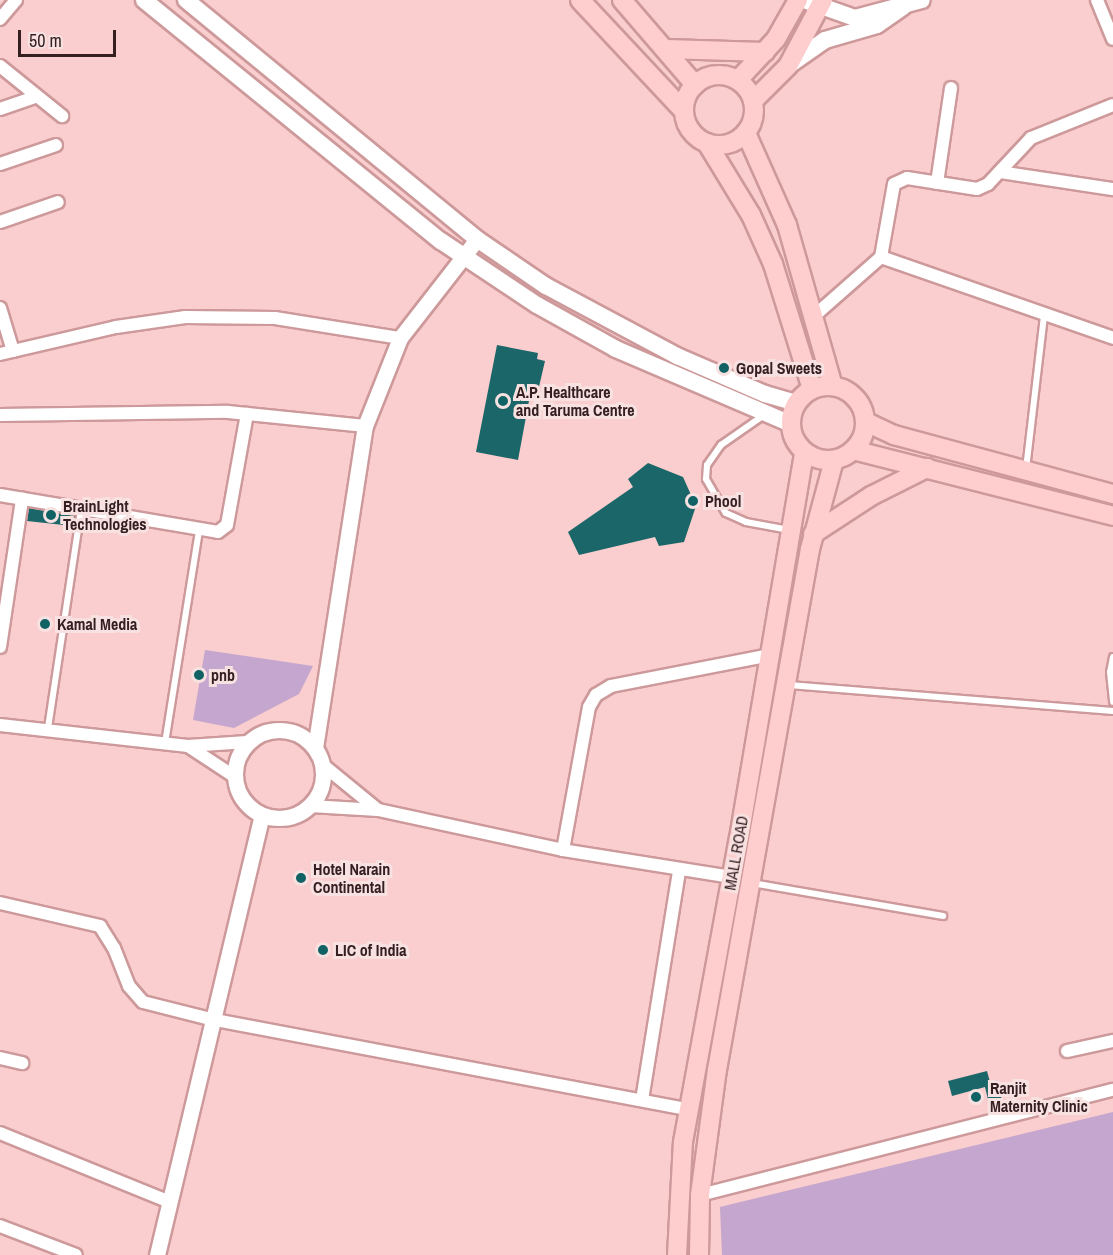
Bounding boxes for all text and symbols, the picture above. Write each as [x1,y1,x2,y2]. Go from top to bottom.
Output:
scale bar [21,18,118,56]
text: 50 m [29,28,62,53]
place label: Gopal Sweets [736,358,822,378]
marker: Gopal Sweets [717,361,731,375]
place label: A.P. Healthcare and Taruma Centre [516,382,635,420]
marker: A.P. Healthcare and Taruma Centre [494,392,512,410]
place label: Phool [705,491,741,511]
marker: Phool [686,494,700,508]
place label: BrainLight Technologies [63,496,147,534]
marker: BrainLight Technologies [44,508,58,522]
place label: Kamal Media [57,614,137,634]
marker: Kamal Media [38,617,52,631]
place label: pnb [211,665,235,685]
marker: pnb [192,668,206,682]
street label: MALL ROAD [720,814,752,892]
place label: Hotel Narain Continental [313,859,390,897]
marker: Hotel Narain Continental [294,871,308,885]
place label: LIC of India [335,940,406,960]
marker: LIC of India [316,943,330,957]
place label: Ranjit Maternity Clinic [990,1078,1088,1116]
marker: Ranjit Maternity Clinic [967,1088,985,1106]

